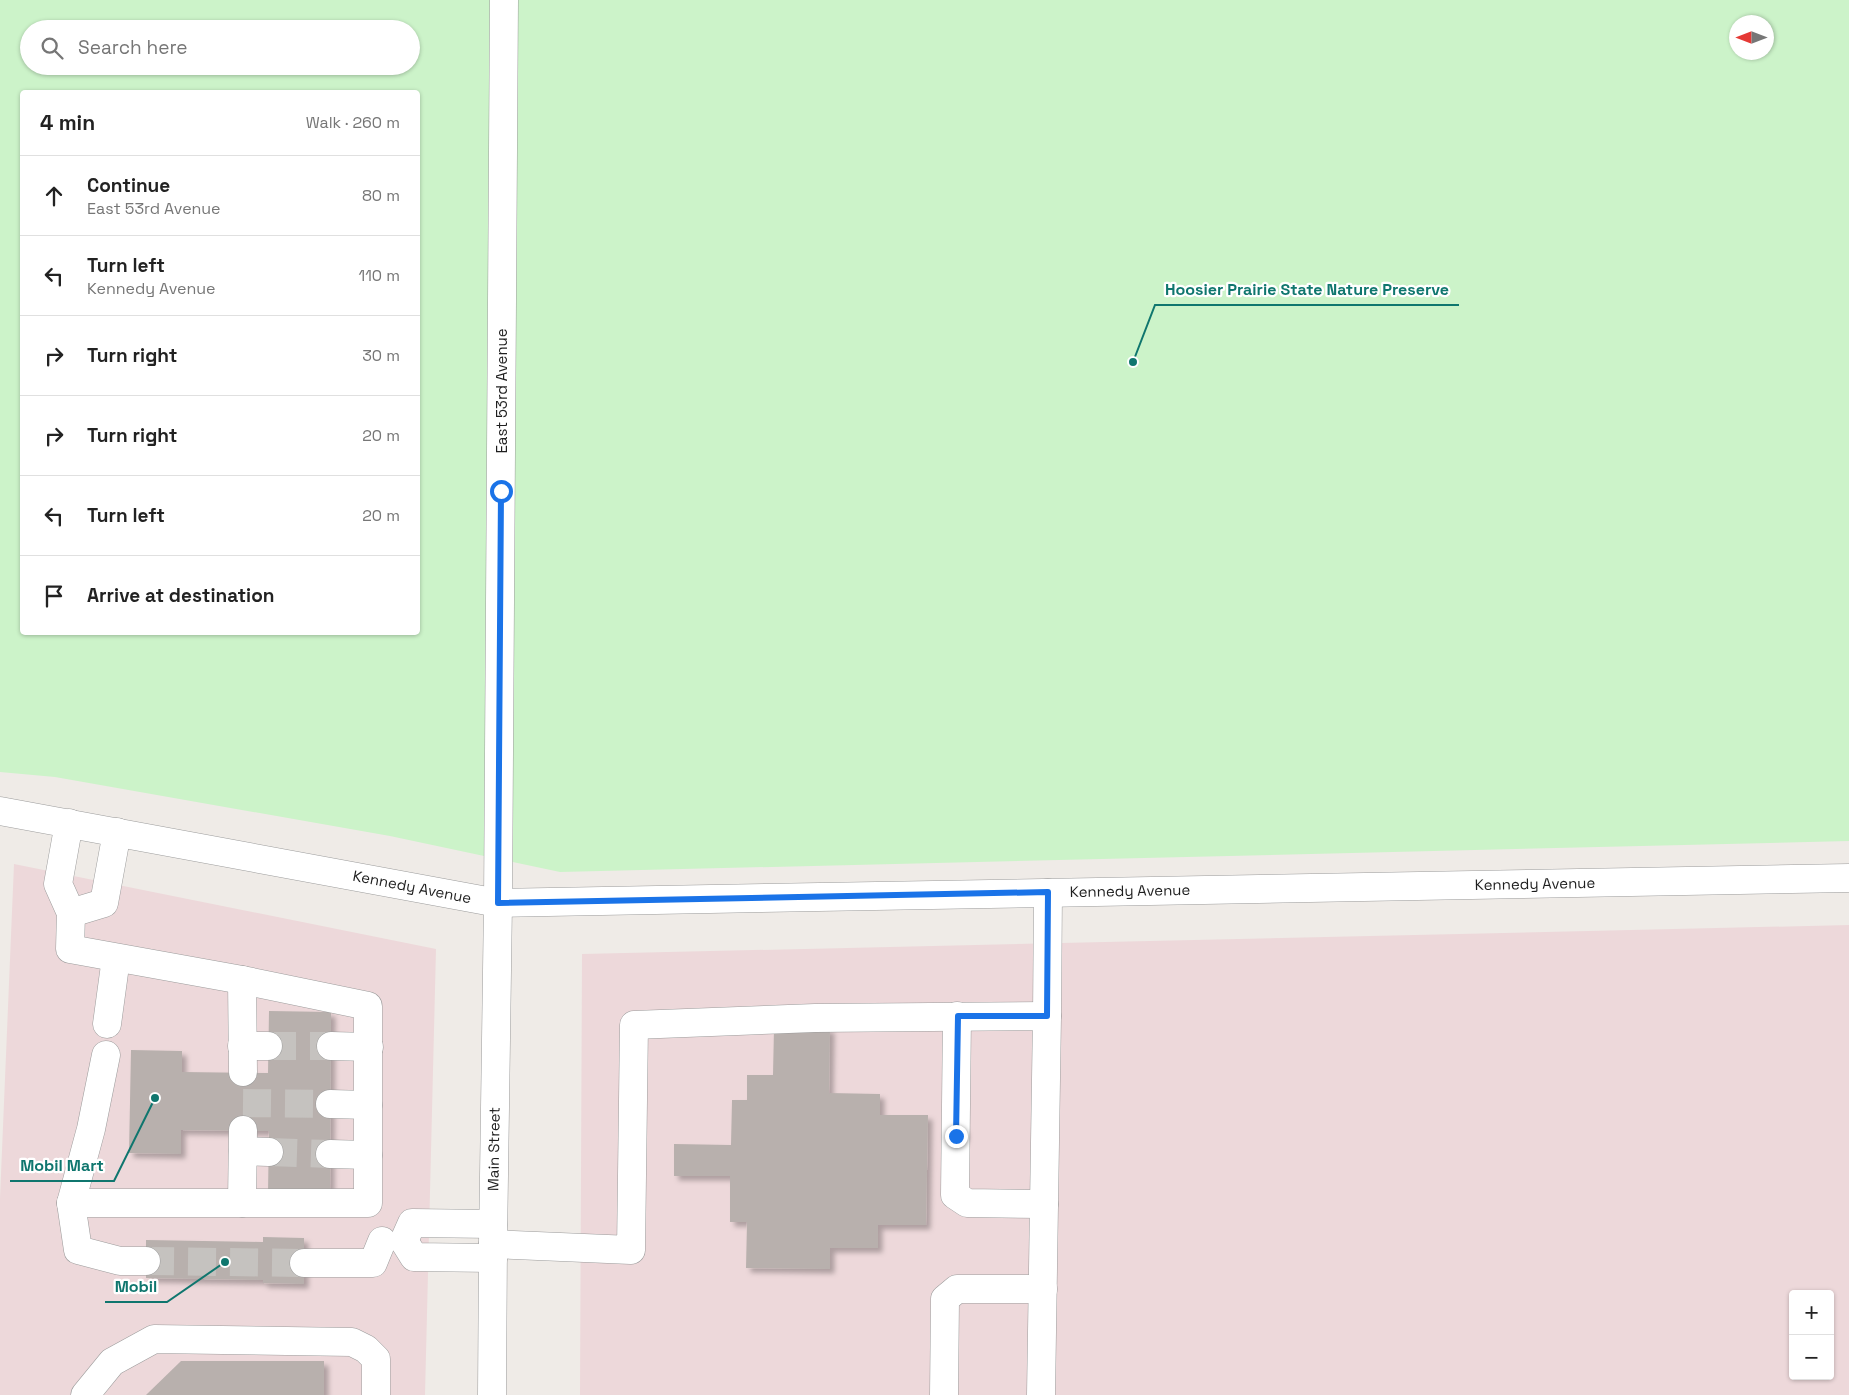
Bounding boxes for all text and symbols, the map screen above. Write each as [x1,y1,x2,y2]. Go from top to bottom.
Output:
north arrow [1729,15,1774,60]
search box [20,20,420,75]
icon: search [38,34,66,62]
text: Search here [78,35,188,60]
text: 4 min [40,109,95,136]
text: Walk · 260 m [306,112,400,133]
text: Continue [87,173,170,198]
icon: ahead [40,182,68,210]
text: 80 m [362,185,400,206]
text: East 53rd Avenue [87,198,221,219]
text: Turn left [87,253,165,278]
icon: left [40,262,68,290]
text: 110 m [358,265,400,286]
callout: Hoosier Prairie State Nature Preserve [1155,274,1459,305]
text: Kennedy Avenue [87,278,216,299]
text: Hoosier Prairie State Nature Preserve [1165,279,1449,300]
street label: East 53rd Avenue [492,328,511,454]
icon: right [40,342,68,370]
text: Turn right [87,343,177,368]
text: 30 m [362,345,400,366]
icon: right [40,422,68,450]
text: Turn right [87,423,177,448]
text: 20 m [362,425,400,446]
route start [490,480,513,503]
icon: left [40,502,68,530]
text: Turn left [87,503,165,528]
text: 20 m [362,505,400,526]
icon: arrive [40,582,68,610]
text: Arrive at destination [87,583,275,608]
street label: Kennedy Avenue [351,866,473,907]
street label: Kennedy Avenue [1475,873,1595,894]
street label: Kennedy Avenue [1070,880,1190,901]
street label: Main Street [483,1107,504,1191]
route end [945,1125,968,1148]
callout: Mobil Mart [10,1150,114,1181]
text: Mobil Mart [20,1155,104,1176]
callout: Mobil [105,1271,167,1302]
text: Mobil [115,1276,157,1297]
map controls [1789,1290,1834,1380]
button: + [1789,1290,1834,1335]
button: − [1789,1335,1834,1380]

